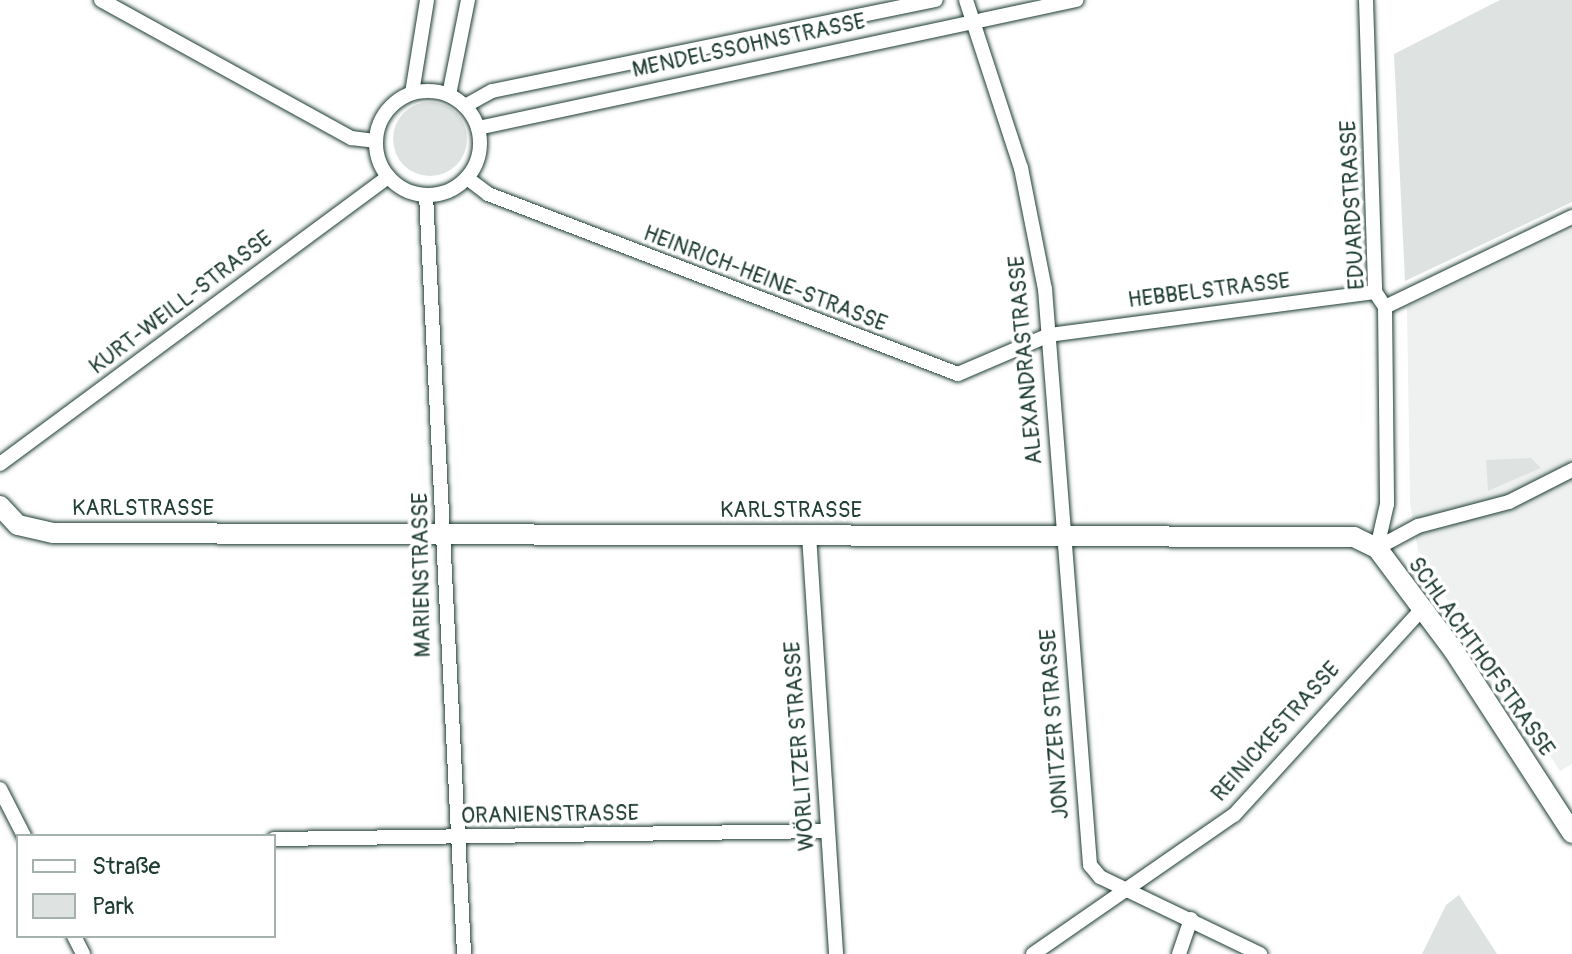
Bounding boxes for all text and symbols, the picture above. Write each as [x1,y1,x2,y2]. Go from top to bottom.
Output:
street label: MENDELSSOHNSTRASSE [630,8,868,84]
street label: EDUARDSTRASSE [1335,120,1371,290]
street label: HEINRICH-HEINE-STRASSE [640,220,890,338]
street label: KURT-WEILL-STRASSE [84,226,278,380]
street label: ALEXANDRASTRASSE [1004,254,1048,466]
street label: HEBBELSTRASSE [1126,268,1292,314]
street label: MARIENSTRASSE [407,492,437,658]
street label: KARLSTRASSE [72,496,214,522]
street label: KARLSTRASSE [720,498,862,524]
street label: SCHLACHTHOFSTRASSE [1402,552,1560,762]
street label: JONITZER STRASSE [1035,628,1075,820]
street label: WÖRLITZER STRASSE [779,640,821,852]
street label: REINICKESTRASSE [1206,657,1346,807]
street label: ORANIENSTRASSE [461,800,639,830]
legend [16,834,276,938]
text: Straße [92,852,160,881]
text: Park [92,892,134,921]

